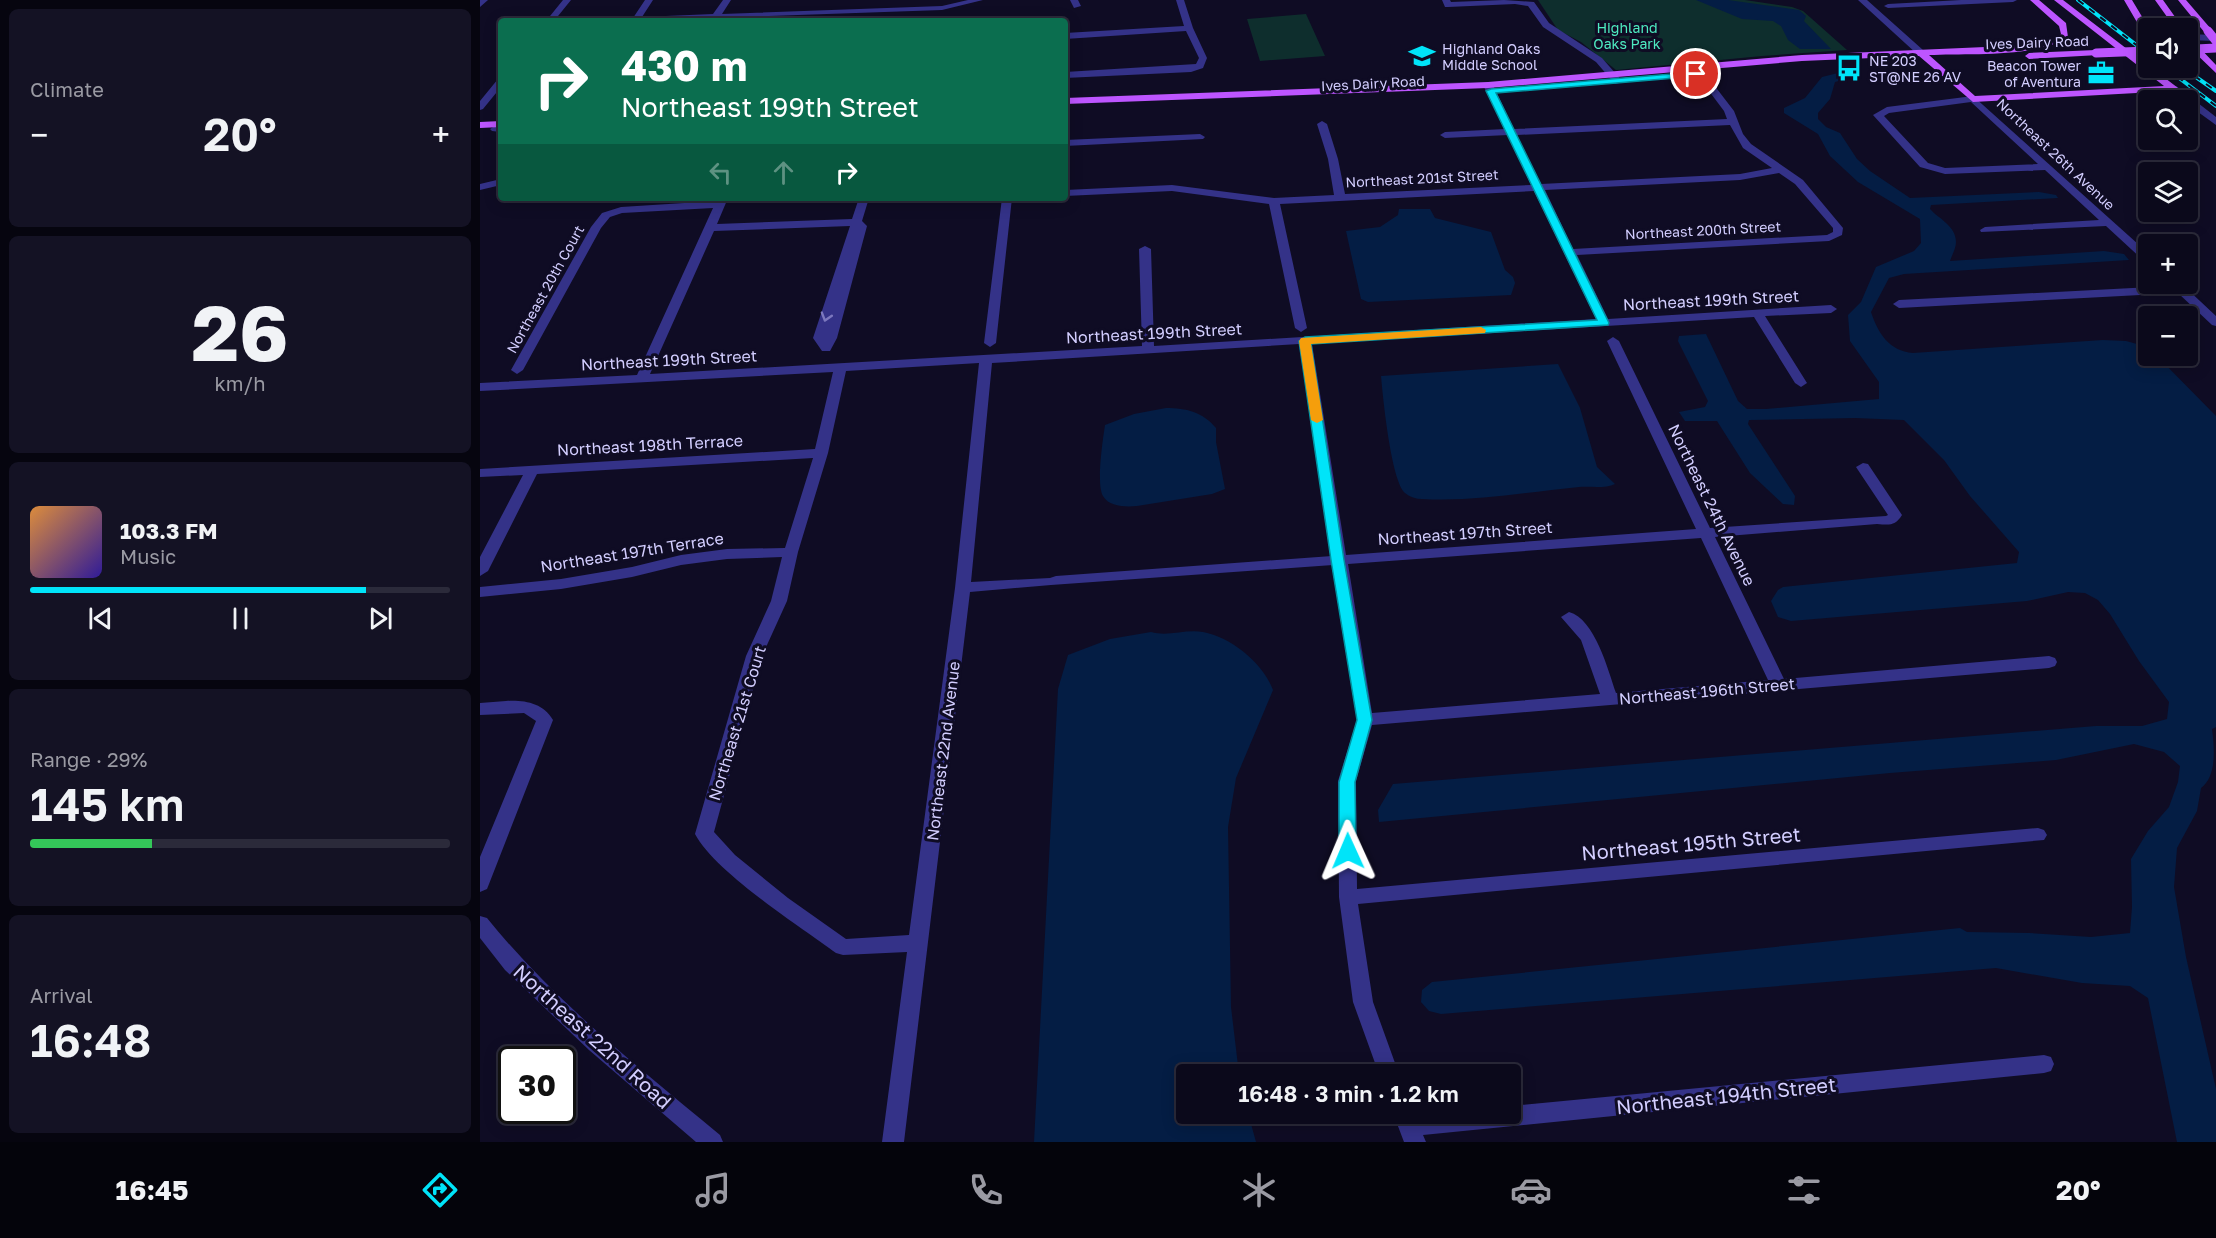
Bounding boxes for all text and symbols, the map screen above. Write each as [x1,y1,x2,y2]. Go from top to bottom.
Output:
map controls [2138,18,2198,366]
button: sound [2138,18,2198,78]
park label: Highland Oaks Park [1593,19,1661,52]
street label: Ives Dairy Road [1985,32,2089,52]
text: 430 m [621,40,747,90]
place label: Highland Oaks Middle School [1442,40,1540,73]
school or university icon: Highland Oaks Middle School [1407,41,1437,71]
icon: right [522,42,600,120]
pin [1670,48,1721,99]
place label: NE 203 ST@NE 26 AV [1869,52,1962,85]
bus stop icon: NE 203 ST@NE 26 AV [1834,53,1864,83]
icon: arrive [1679,57,1712,90]
place label: Beacon Tower of Aventura [1987,57,2082,90]
office icon: Beacon Tower of Aventura [2086,58,2116,88]
street label: Ives Dairy Road [1321,72,1425,94]
text: Climate [30,77,104,101]
button: search [2138,90,2198,150]
text: Northeast 199th Street [621,91,919,123]
street label: Northeast 26th Avenue [1993,95,2119,213]
text: 20° [203,107,277,161]
text: − [30,115,48,154]
text: + [432,115,450,154]
icon: left [704,156,737,189]
icon: ahead [767,156,800,189]
icon: right [830,156,863,189]
button: layers [2138,162,2198,222]
street label: Northeast 201st Street [1345,166,1499,190]
street label: Northeast 200th Street [1625,217,1781,243]
street label: Northeast 20th Court [503,222,587,356]
button: + [2138,234,2198,294]
text: 26 [191,285,289,378]
street label: Northeast 199th Street [1622,285,1800,315]
button: − [2138,306,2198,366]
one-way arrow [821,311,833,322]
street label: Northeast 199th Street [1065,318,1243,348]
street label: Northeast 199th Street [580,345,758,375]
text: km/h [215,371,265,395]
street label: Northeast 24th Avenue [1664,421,1760,589]
street label: Northeast 198th Terrace [556,430,744,460]
text: 103.3 FM [120,517,218,544]
street label: Northeast 197th Street [1377,517,1553,549]
street label: Northeast 197th Terrace [539,528,725,576]
text: Music [120,544,176,568]
icon: previous [84,602,117,635]
icon: pause [224,602,257,635]
icon: next [364,602,397,635]
street label: Northeast 21st Court [704,643,770,803]
street label: Northeast 22nd Avenue [922,660,964,842]
street label: Northeast 196th Street [1618,673,1796,709]
text: Range · 29% [30,747,147,771]
text: 145 km [30,777,184,831]
position arrow [1316,819,1380,883]
street label: Northeast 195th Street [1580,821,1802,865]
street label: Northeast 22nd Road [509,959,677,1113]
text: Arrival [30,983,93,1007]
text: 16:48 [30,1013,151,1067]
speed limit sign: 30 [498,1046,576,1124]
street label: Northeast 194th Street [1615,1072,1837,1118]
text: 16:48 · 3 min · 1.2 km [1238,1080,1459,1107]
icon: directions [419,1169,461,1211]
icon: music [692,1169,734,1211]
icon: phone [965,1169,1007,1211]
icon: climate [1238,1169,1280,1211]
icon: car [1510,1169,1552,1211]
icon: filters [1783,1169,1825,1211]
text: 16:45 [115,1174,188,1206]
text: 20° [2056,1174,2101,1206]

